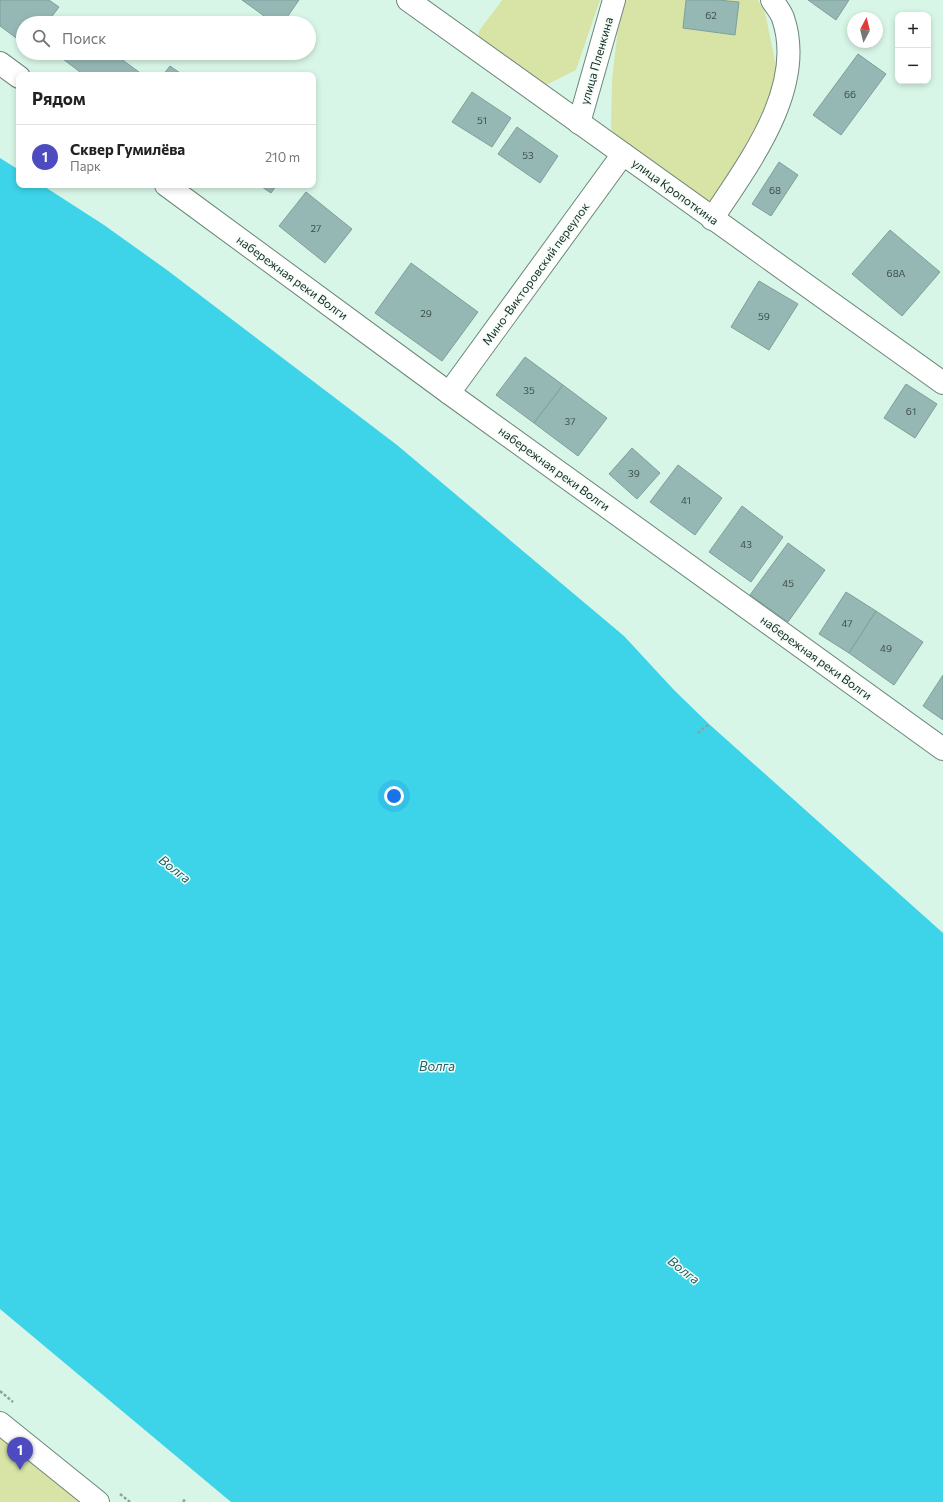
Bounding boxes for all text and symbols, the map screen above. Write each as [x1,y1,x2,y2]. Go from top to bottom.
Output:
house number: 62 [705,9,717,21]
north arrow [847,12,883,48]
map controls [895,12,931,84]
button: + [895,12,931,48]
street label: улица Пленкина [577,15,615,106]
search box [16,16,316,60]
icon: search [30,27,52,49]
text: Поиск [62,29,106,47]
button: − [895,48,931,84]
text: Рядом [32,88,86,109]
house number: 66 [844,88,856,100]
house number: 51 [477,114,487,126]
text: Сквер Гумилёва [70,140,185,158]
text: 1 [42,149,48,165]
text: 210 m [265,149,300,165]
house number: 53 [522,149,534,161]
street label: улица Кропоткина [630,155,721,227]
text: Парк [70,158,101,174]
house number: 68 [769,184,781,196]
street label: Мино-Викторовский переулок [479,199,592,347]
house number: 27 [311,222,321,234]
street label: набережная реки Волги [234,232,351,322]
house number: 68А [887,267,905,279]
house number: 29 [420,307,432,319]
house number: 59 [758,310,770,322]
house number: 35 [523,384,535,396]
house number: 61 [906,405,916,417]
house number: 37 [565,415,575,427]
street label: набережная реки Волги [496,423,613,513]
house number: 39 [628,467,640,479]
house number: 41 [681,494,691,506]
house number: 43 [740,538,752,550]
house number: 45 [782,577,794,589]
street label: набережная реки Волги [758,612,875,702]
house number: 47 [841,617,853,629]
house number: 49 [880,642,892,654]
your location [384,786,404,806]
water label: Волга [156,852,194,887]
water label: Волга [419,1058,455,1074]
water label: Волга [665,1253,703,1288]
pin: 1 [7,1437,33,1470]

